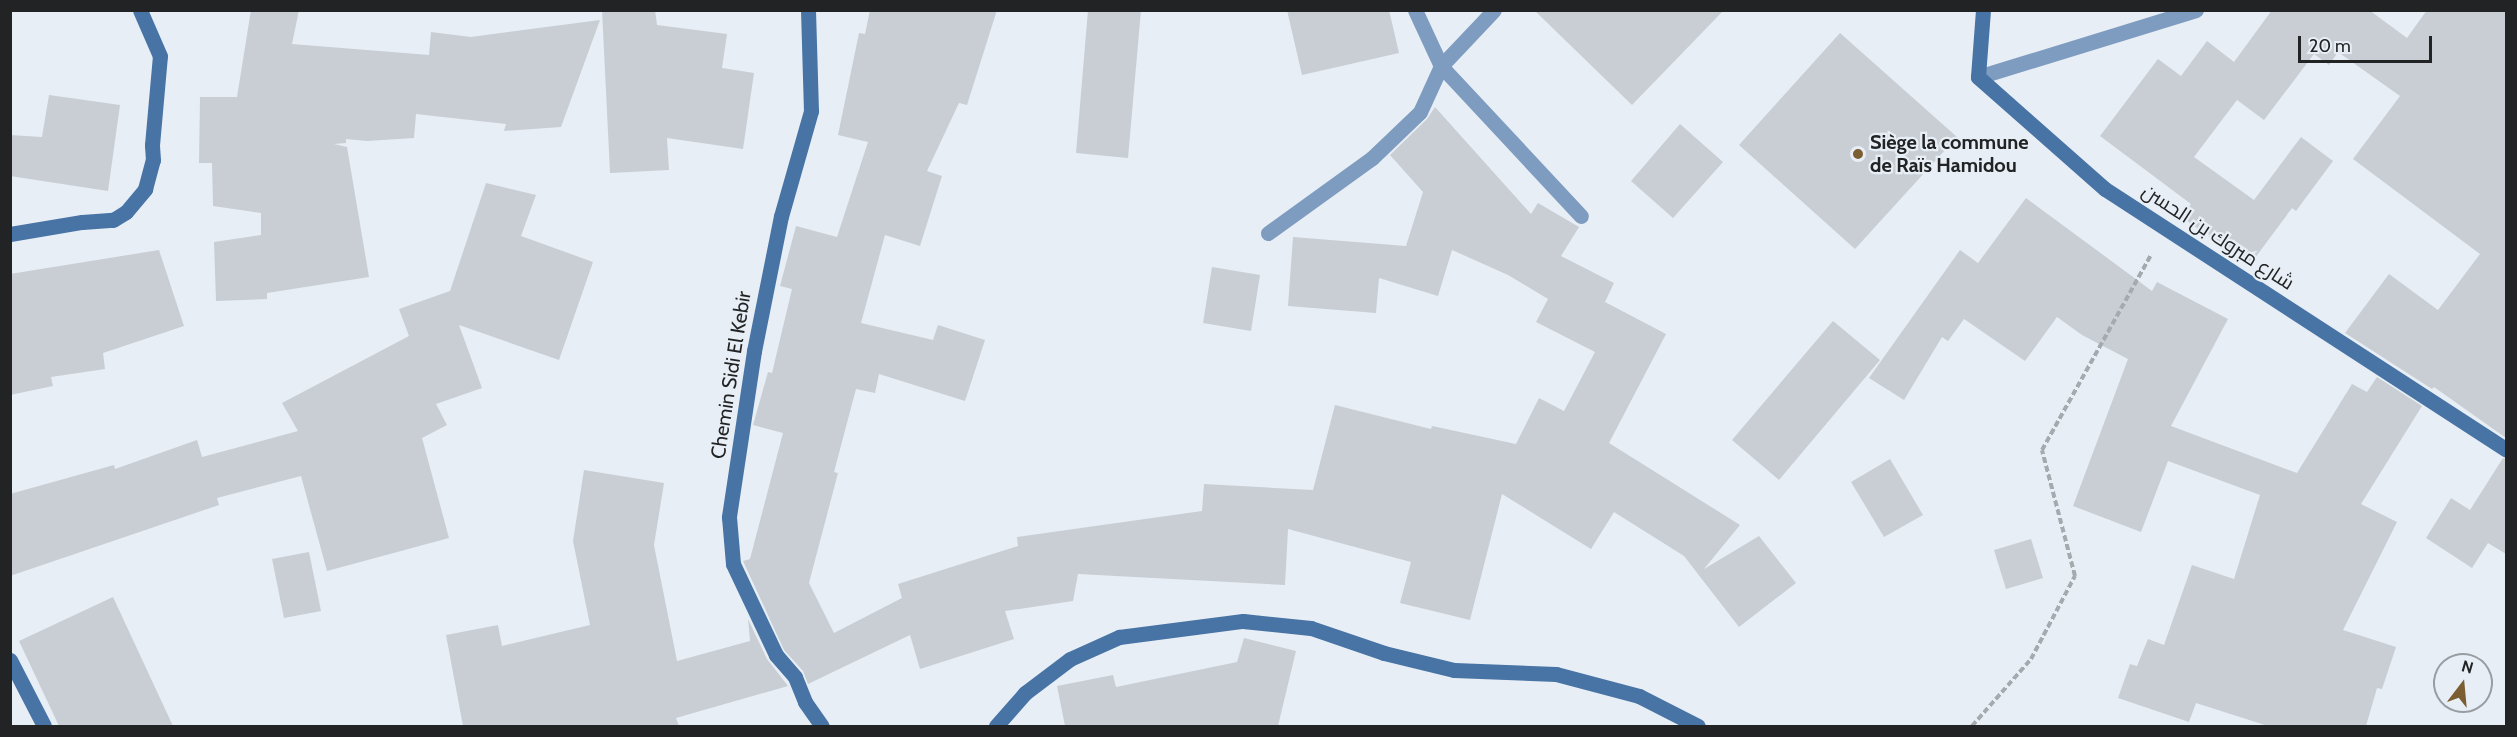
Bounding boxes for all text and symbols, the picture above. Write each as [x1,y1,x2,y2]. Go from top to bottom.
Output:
scale bar [2301,24,2434,62]
text: 20 m [2309,35,2351,57]
place label: Siège la commune de Raïs Hamidou [1870,130,2029,177]
marker: Siège la commune de Raïs Hamidou [1851,147,1865,161]
street label: شارع مبروك بن الحسن [2137,179,2299,295]
street label: Chemin Sidi El Kebir [706,289,756,461]
north arrow [2433,653,2493,713]
text: N [2459,656,2476,678]

